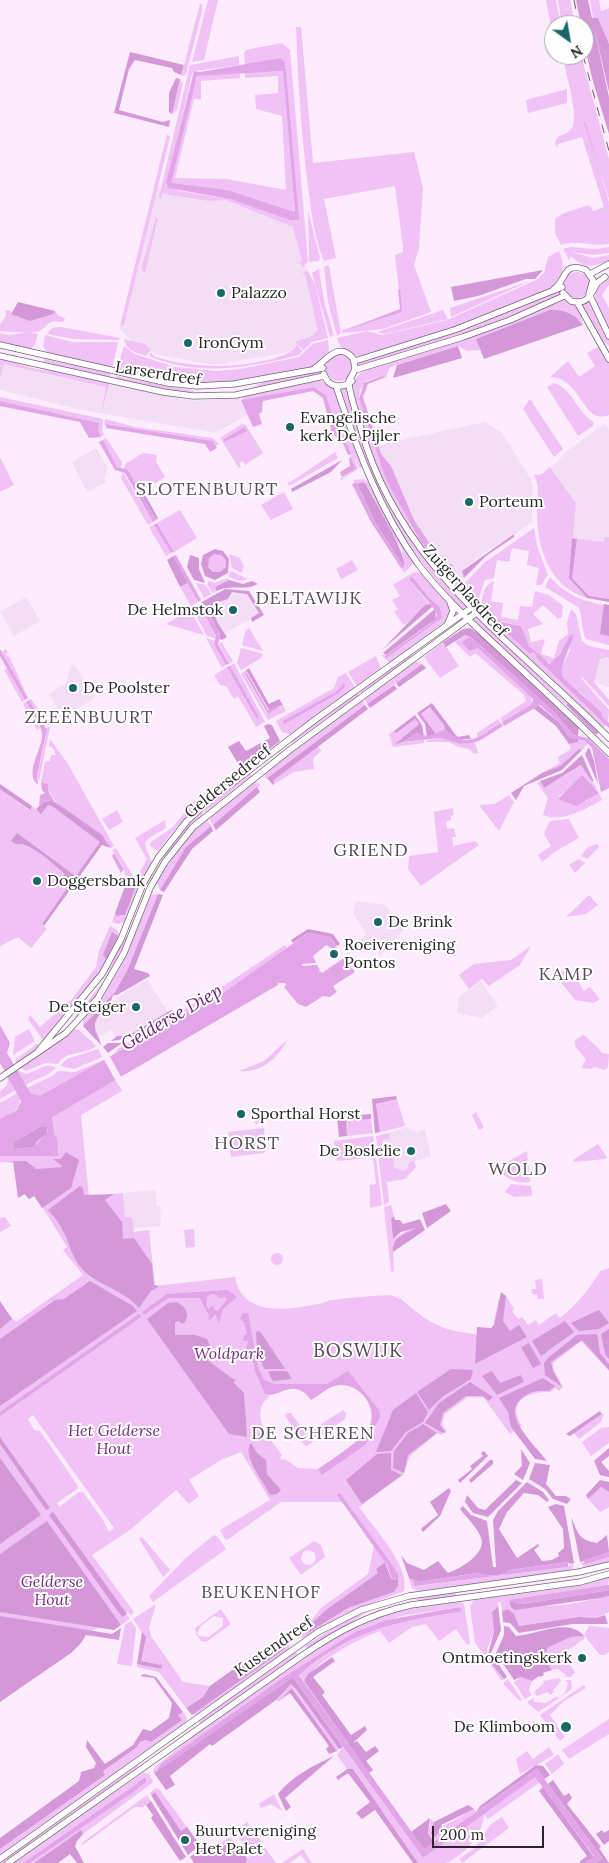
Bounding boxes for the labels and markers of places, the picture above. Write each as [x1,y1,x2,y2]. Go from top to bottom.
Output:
place label: Palazzo [231,283,287,303]
marker: Palazzo [215,287,227,299]
place label: IronGym [198,333,264,353]
marker: IronGym [182,337,194,349]
place label: Evangelische kerk De Pijler [300,408,400,446]
marker: Evangelische kerk De Pijler [284,421,296,433]
place label: Porteum [479,492,544,512]
marker: Porteum [463,496,475,508]
place label: De Helmstok [127,600,223,620]
marker: De Helmstok [227,604,239,616]
place label: De Poolster [83,678,170,698]
marker: De Poolster [67,682,79,694]
place label: Doggersbank [47,871,145,891]
marker: Doggersbank [31,875,43,887]
place label: De Brink [388,912,452,932]
marker: De Brink [372,916,384,928]
place label: Roeivereniging Pontos [344,935,455,973]
marker: Roeivereniging Pontos [328,948,340,960]
place label: De Steiger [48,997,126,1017]
marker: De Steiger [130,1001,142,1013]
place label: Sporthal Horst [251,1104,361,1124]
marker: Sporthal Horst [235,1108,247,1120]
place label: De Boslelie [319,1141,401,1161]
marker: De Boslelie [405,1145,417,1157]
place label: Ontmoetingskerk [442,1648,572,1668]
marker: Ontmoetingskerk [576,1652,588,1664]
place label: De Klimboom [454,1717,555,1737]
marker: De Klimboom [559,1720,573,1734]
place label: Buurtvereniging Het Palet [195,1821,316,1859]
marker: Buurtvereniging Het Palet [179,1834,191,1846]

